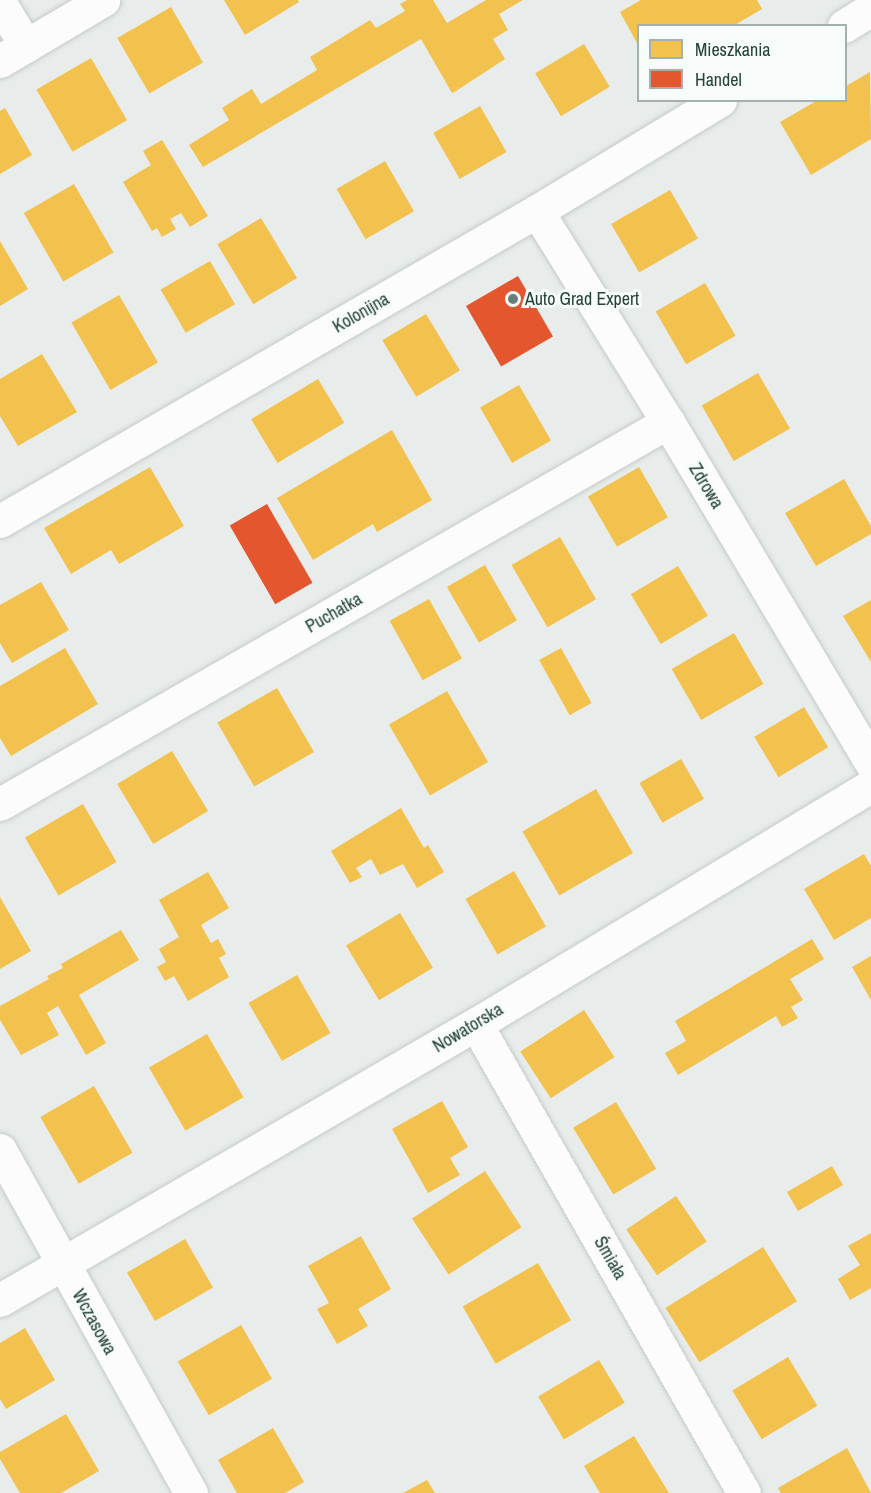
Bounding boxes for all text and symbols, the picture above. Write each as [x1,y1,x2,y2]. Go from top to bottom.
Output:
legend [637,24,847,102]
text: Mieszkania [695,37,770,62]
text: Handel [695,67,742,92]
street label: Kolonijna [329,288,393,338]
place label: Auto Grad Expert [525,288,639,310]
marker: Auto Grad Expert [506,292,520,306]
street label: Zdrowa [684,459,728,513]
street label: Puchatka [302,588,366,638]
street label: Nowatorska [429,999,507,1057]
street label: Śmiała [589,1233,631,1283]
street label: Wczasowa [67,1286,121,1358]

